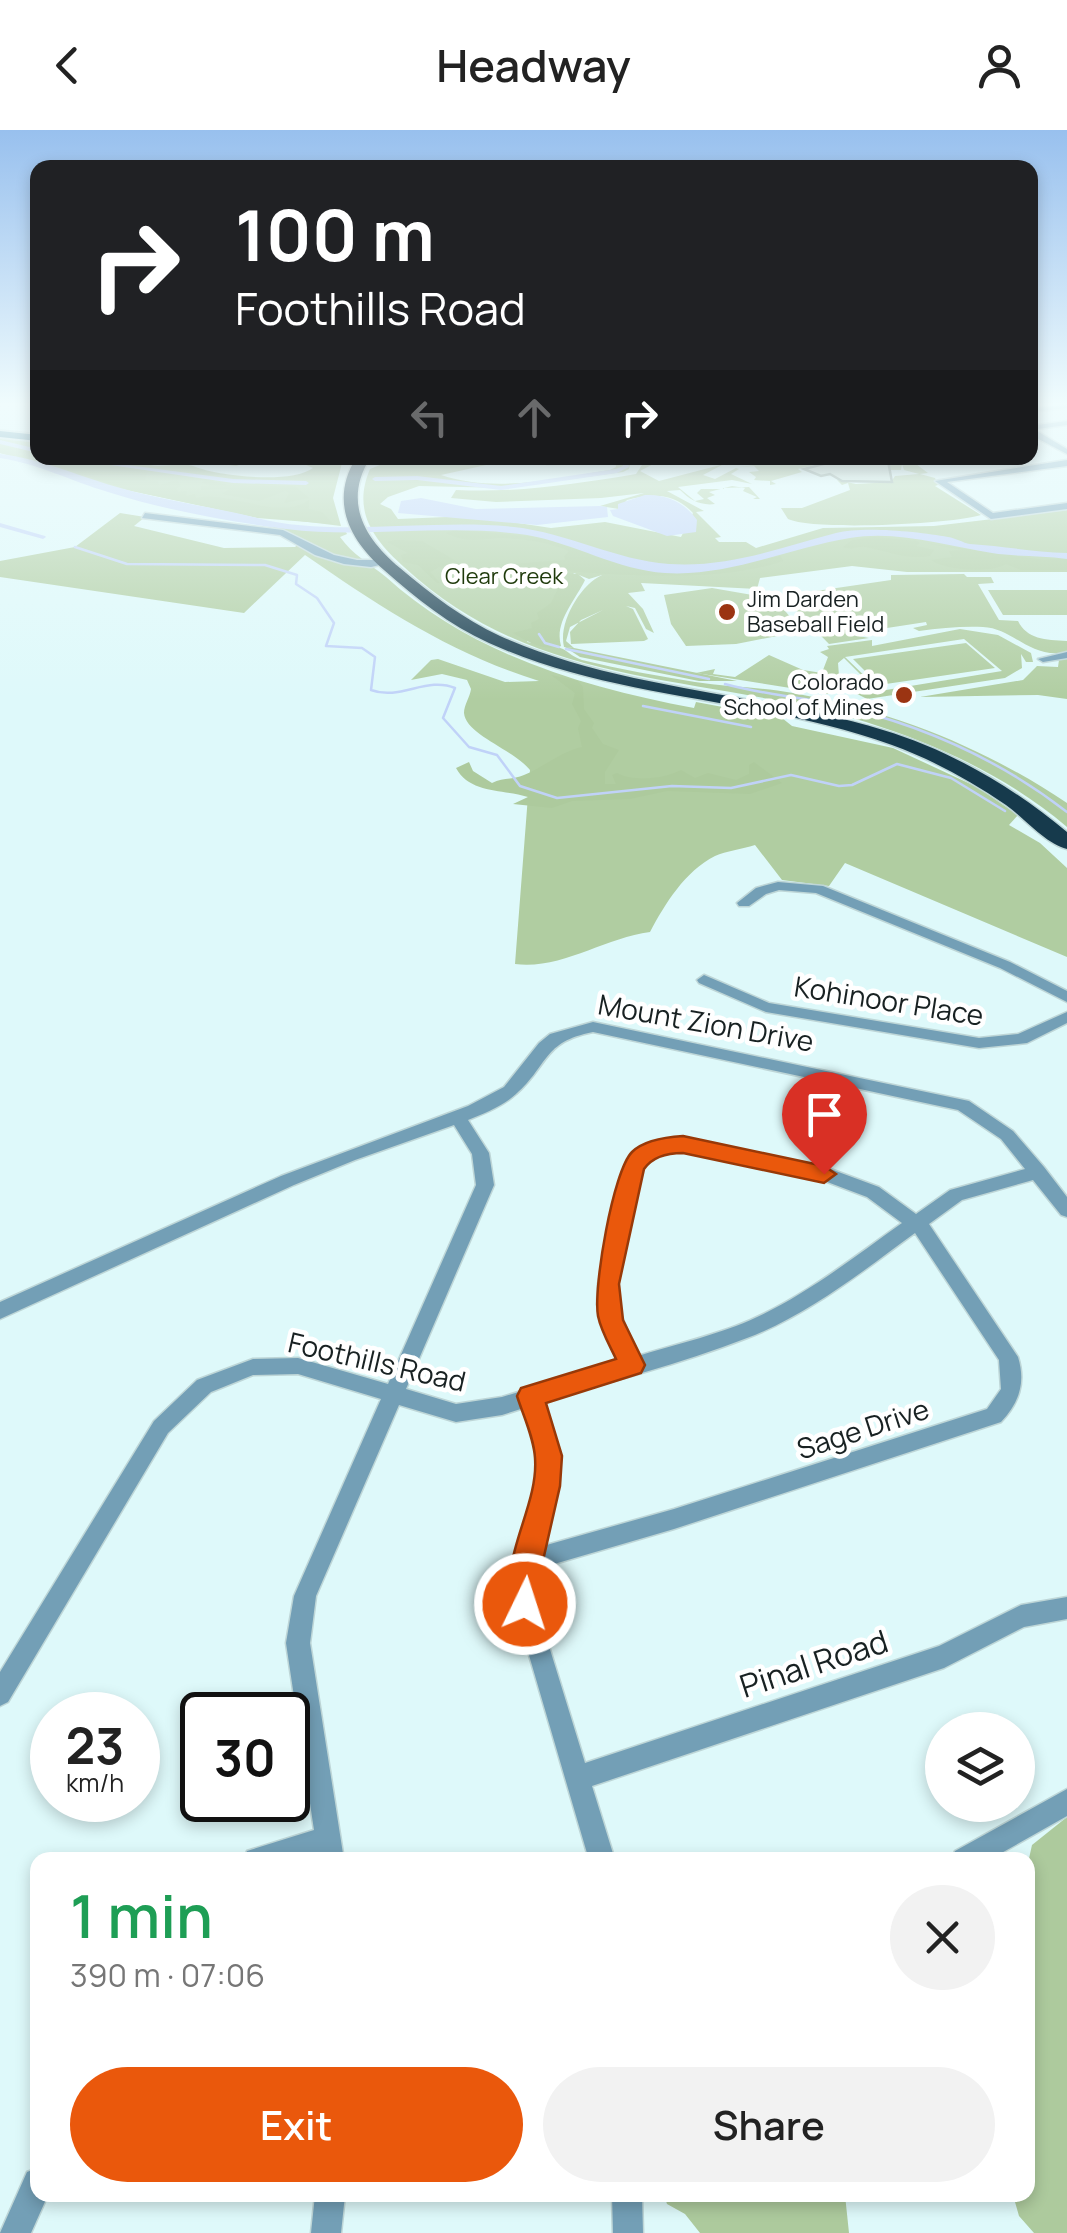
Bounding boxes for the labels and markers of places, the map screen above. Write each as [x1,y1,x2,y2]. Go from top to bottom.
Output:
place label: Jim Darden Baseball Field [747,584,884,639]
marker: Jim Darden Baseball Field [716,601,738,623]
place label: Colorado School of Mines [723,667,884,722]
marker: Colorado School of Mines [893,684,915,706]
pin [782,1072,867,1175]

